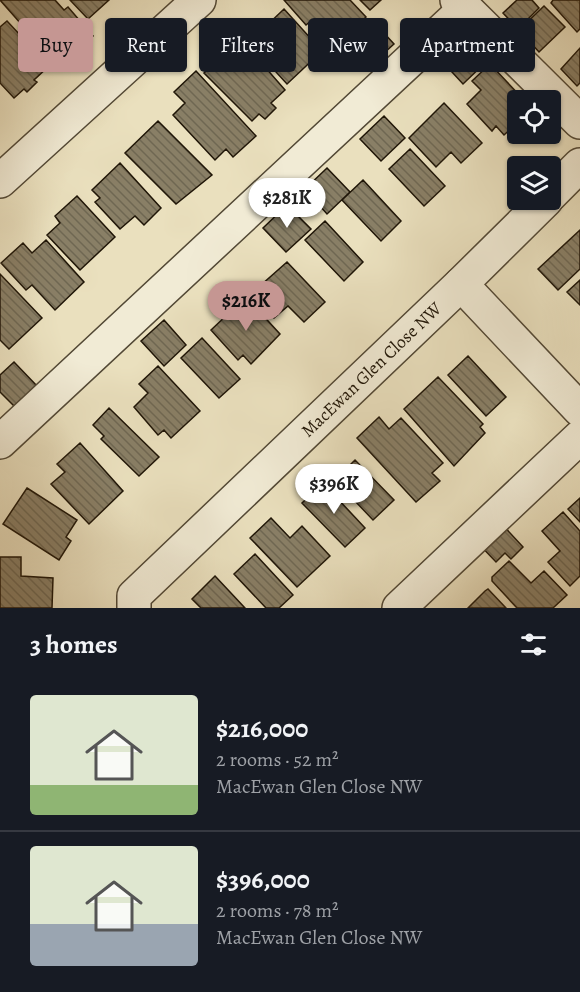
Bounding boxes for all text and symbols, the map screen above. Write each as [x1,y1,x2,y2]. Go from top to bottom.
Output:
chip: Buy [18,18,93,72]
chip: Rent [105,18,187,72]
chip: Filters [199,18,296,72]
chip: New [308,18,388,72]
chip: Apartment [400,18,535,72]
map controls [507,90,561,210]
button: locate [507,90,561,144]
button: layers [507,156,561,210]
pin: $281K [245,178,329,229]
text: $281K [263,184,311,211]
pin: $216K [204,281,288,332]
text: $216K [222,287,270,314]
street label: MacEwan Glen Close NW [296,297,447,442]
pin: $396K [292,464,376,515]
text: $396K [309,470,359,497]
text: 3 homes [30,627,118,662]
icon: filters [517,628,550,661]
text: $216,000 [216,711,308,746]
icon: home [78,719,150,791]
text: 2 rooms · 52 m² [216,746,339,773]
text: MacEwan Glen Close NW [216,773,422,800]
text: $396,000 [216,862,310,897]
icon: home [78,870,150,942]
text: 2 rooms · 78 m² [216,897,339,924]
text: MacEwan Glen Close NW [216,924,422,951]

